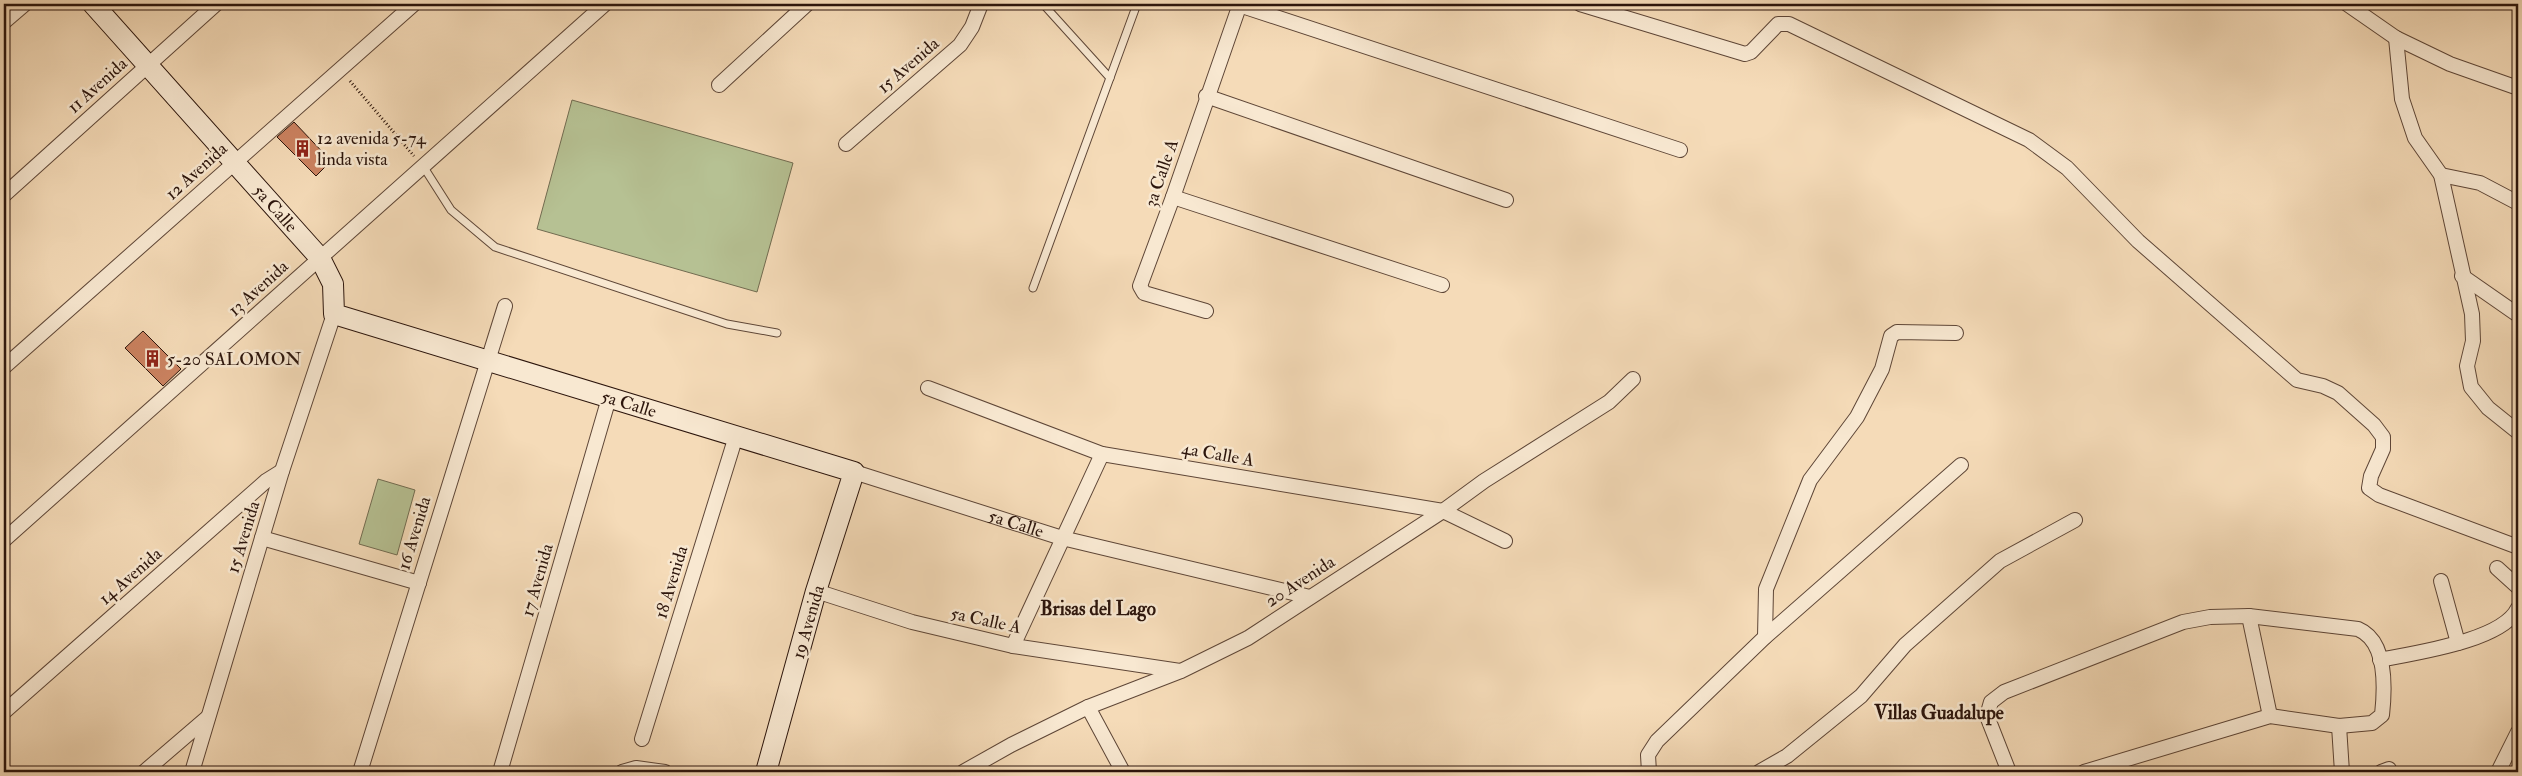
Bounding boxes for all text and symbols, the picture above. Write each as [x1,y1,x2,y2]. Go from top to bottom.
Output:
street label: 15 Avenida [873,32,944,98]
street label: 11 Avenida [63,52,133,118]
place label: 12 avenida 5-74 linda vista [317,127,427,171]
street label: 3a Calle A [1139,136,1184,210]
street label: 12 Avenida [161,137,233,205]
building icon: 12 avenida 5-74 linda vista [293,138,313,158]
street label: 5a Calle [248,180,303,238]
street label: 13 Avenida [223,255,294,322]
place label: 5-20 SALOMON [167,348,301,371]
building icon: 5-20 SALOMON [143,349,163,369]
street label: 5a Calle [598,385,660,423]
street label: 4a Calle A [1180,437,1257,472]
street label: 16 Avenida [392,493,437,573]
street label: 15 Avenida [222,498,266,576]
street label: 5a Calle [986,504,1047,544]
street label: 17 Avenida [516,540,559,619]
street label: 14 Avenida [94,542,167,610]
street label: 18 Avenida [650,542,694,621]
street label: 20 Avenida [1261,550,1340,612]
street label: 19 Avenida [787,582,830,662]
district label: Brisas del Lago [1040,597,1156,622]
street label: 5a Calle A [949,602,1024,639]
district label: Villas Guadalupe [1873,701,2004,726]

